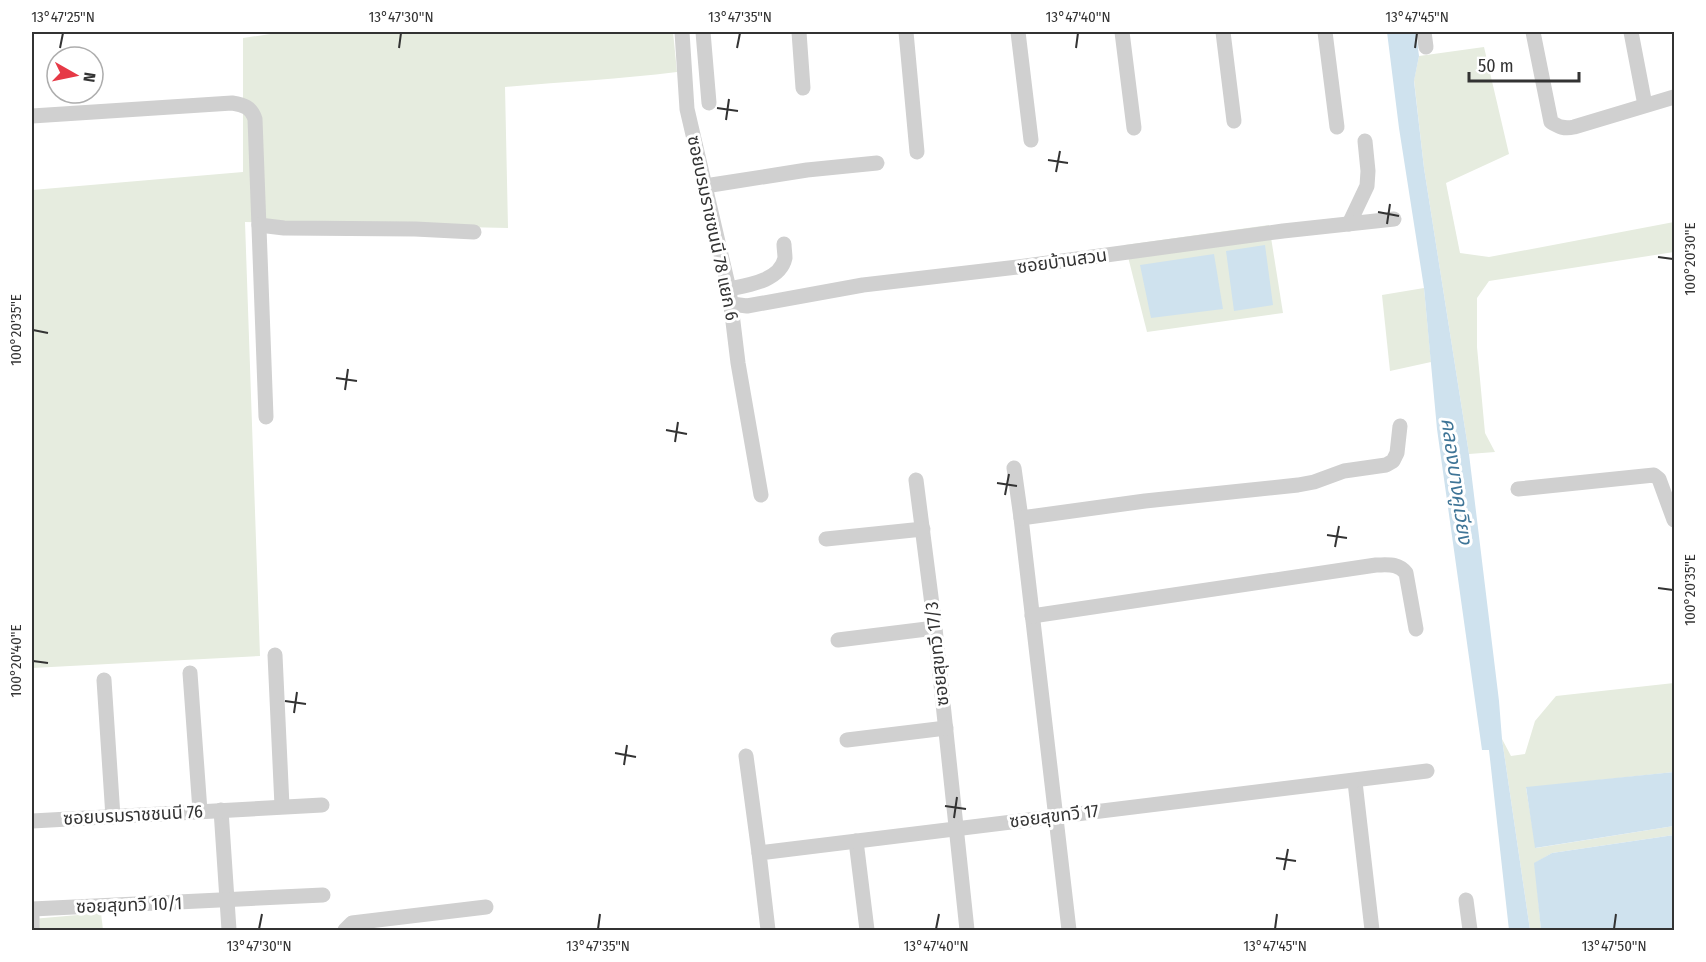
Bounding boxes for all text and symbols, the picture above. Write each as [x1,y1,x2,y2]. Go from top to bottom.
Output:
text: 13°47'25"N [31,8,95,26]
text: 13°47'30"N [368,8,434,26]
text: 13°47'35"N [708,8,772,26]
text: 13°47'40"N [1046,8,1110,26]
text: 13°47'45"N [1385,8,1449,26]
north arrow [45,45,105,105]
scale bar [1469,45,1578,83]
text: 50 m [1478,55,1514,77]
text: N [79,71,99,83]
street label: ซอยบรมราชชนนี 78 แยก 6 [683,134,743,323]
text: 100°20'30"E [1681,223,1699,295]
street label: ซอยบ้านสวน [1016,244,1108,278]
text: 100°20'35"E [7,294,25,366]
water label: คลองบางคูเวียง [1435,416,1478,547]
text: 100°20'35"E [1681,554,1699,626]
street label: ซอยสุขทวี 17/3 [921,601,953,707]
text: 100°20'40"E [7,625,25,697]
street label: ซอยบรมราชชนนี 76 [63,800,203,830]
street label: ซอยสุขทวี 17 [1008,800,1100,832]
street label: ซอยสุขทวี 10/1 [76,892,182,918]
text: 13°47'30"N [226,937,292,955]
text: 13°47'35"N [566,937,630,955]
text: 13°47'40"N [904,937,968,955]
text: 13°47'45"N [1243,937,1307,955]
text: 13°47'50"N [1581,937,1647,955]

